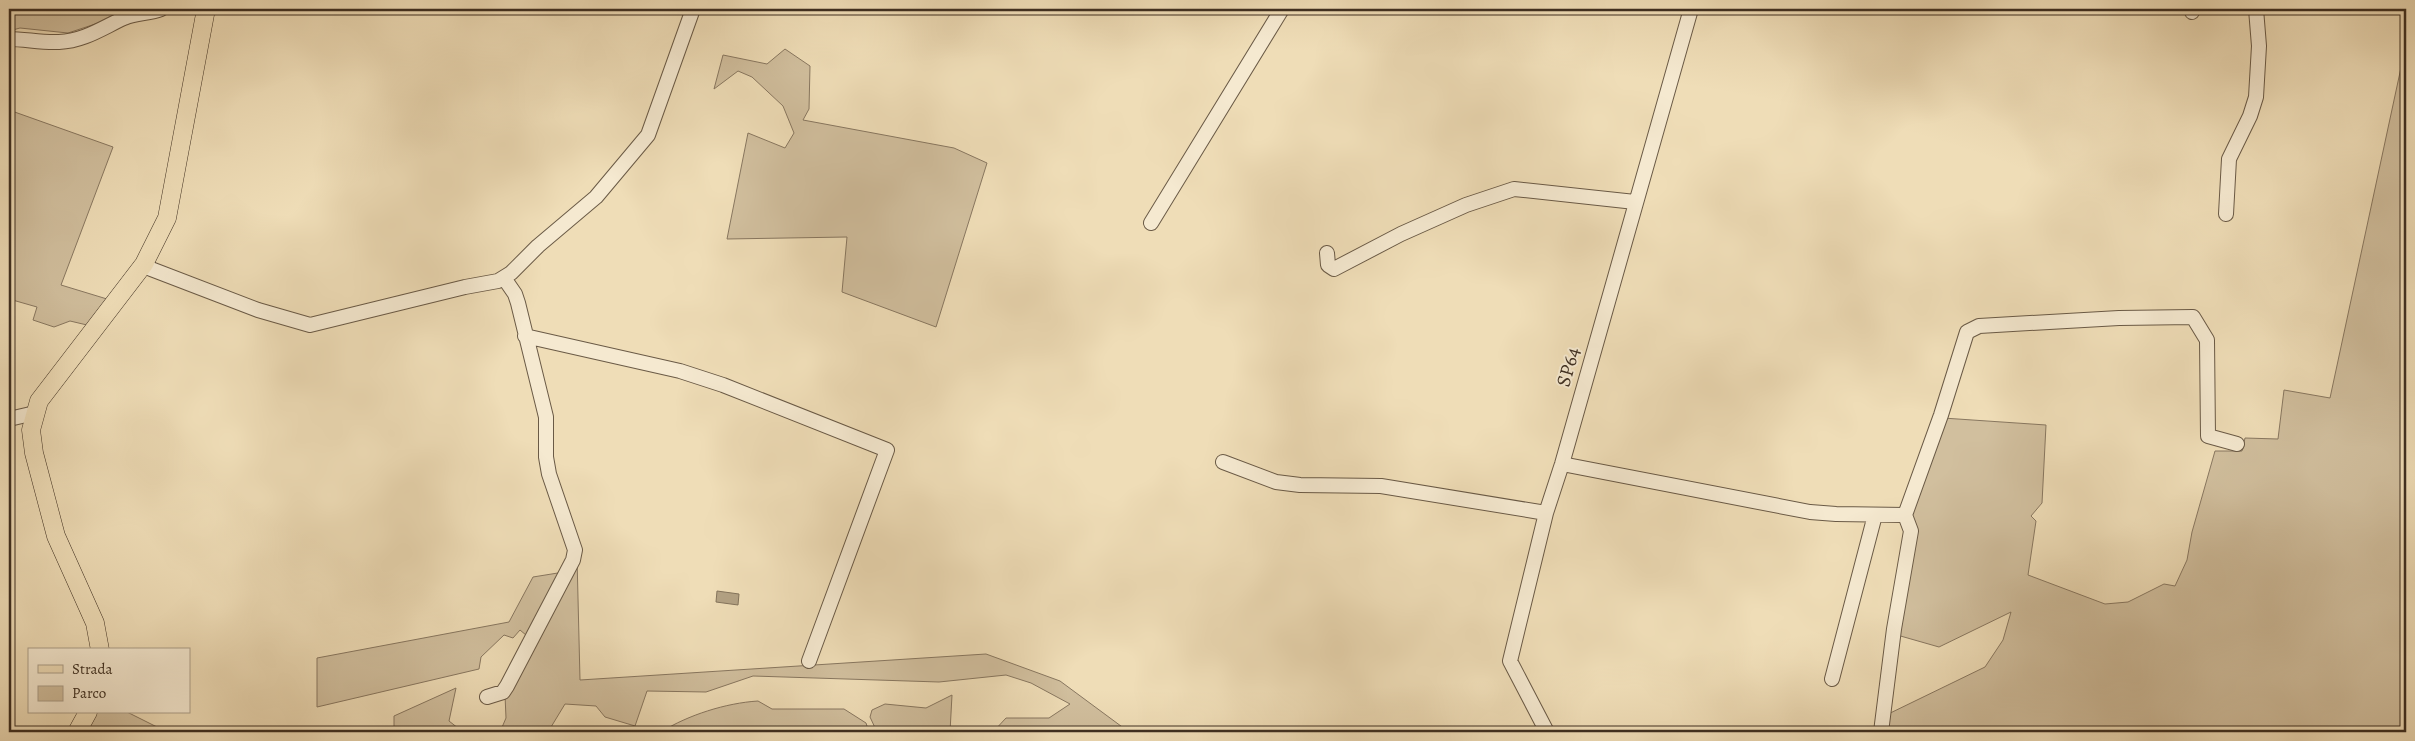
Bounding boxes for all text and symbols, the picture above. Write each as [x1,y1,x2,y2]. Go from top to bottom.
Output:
street label: SP64 [1550,344,1586,390]
legend [28,648,190,714]
text: Strada [72,659,113,679]
text: Parco [72,683,106,703]

